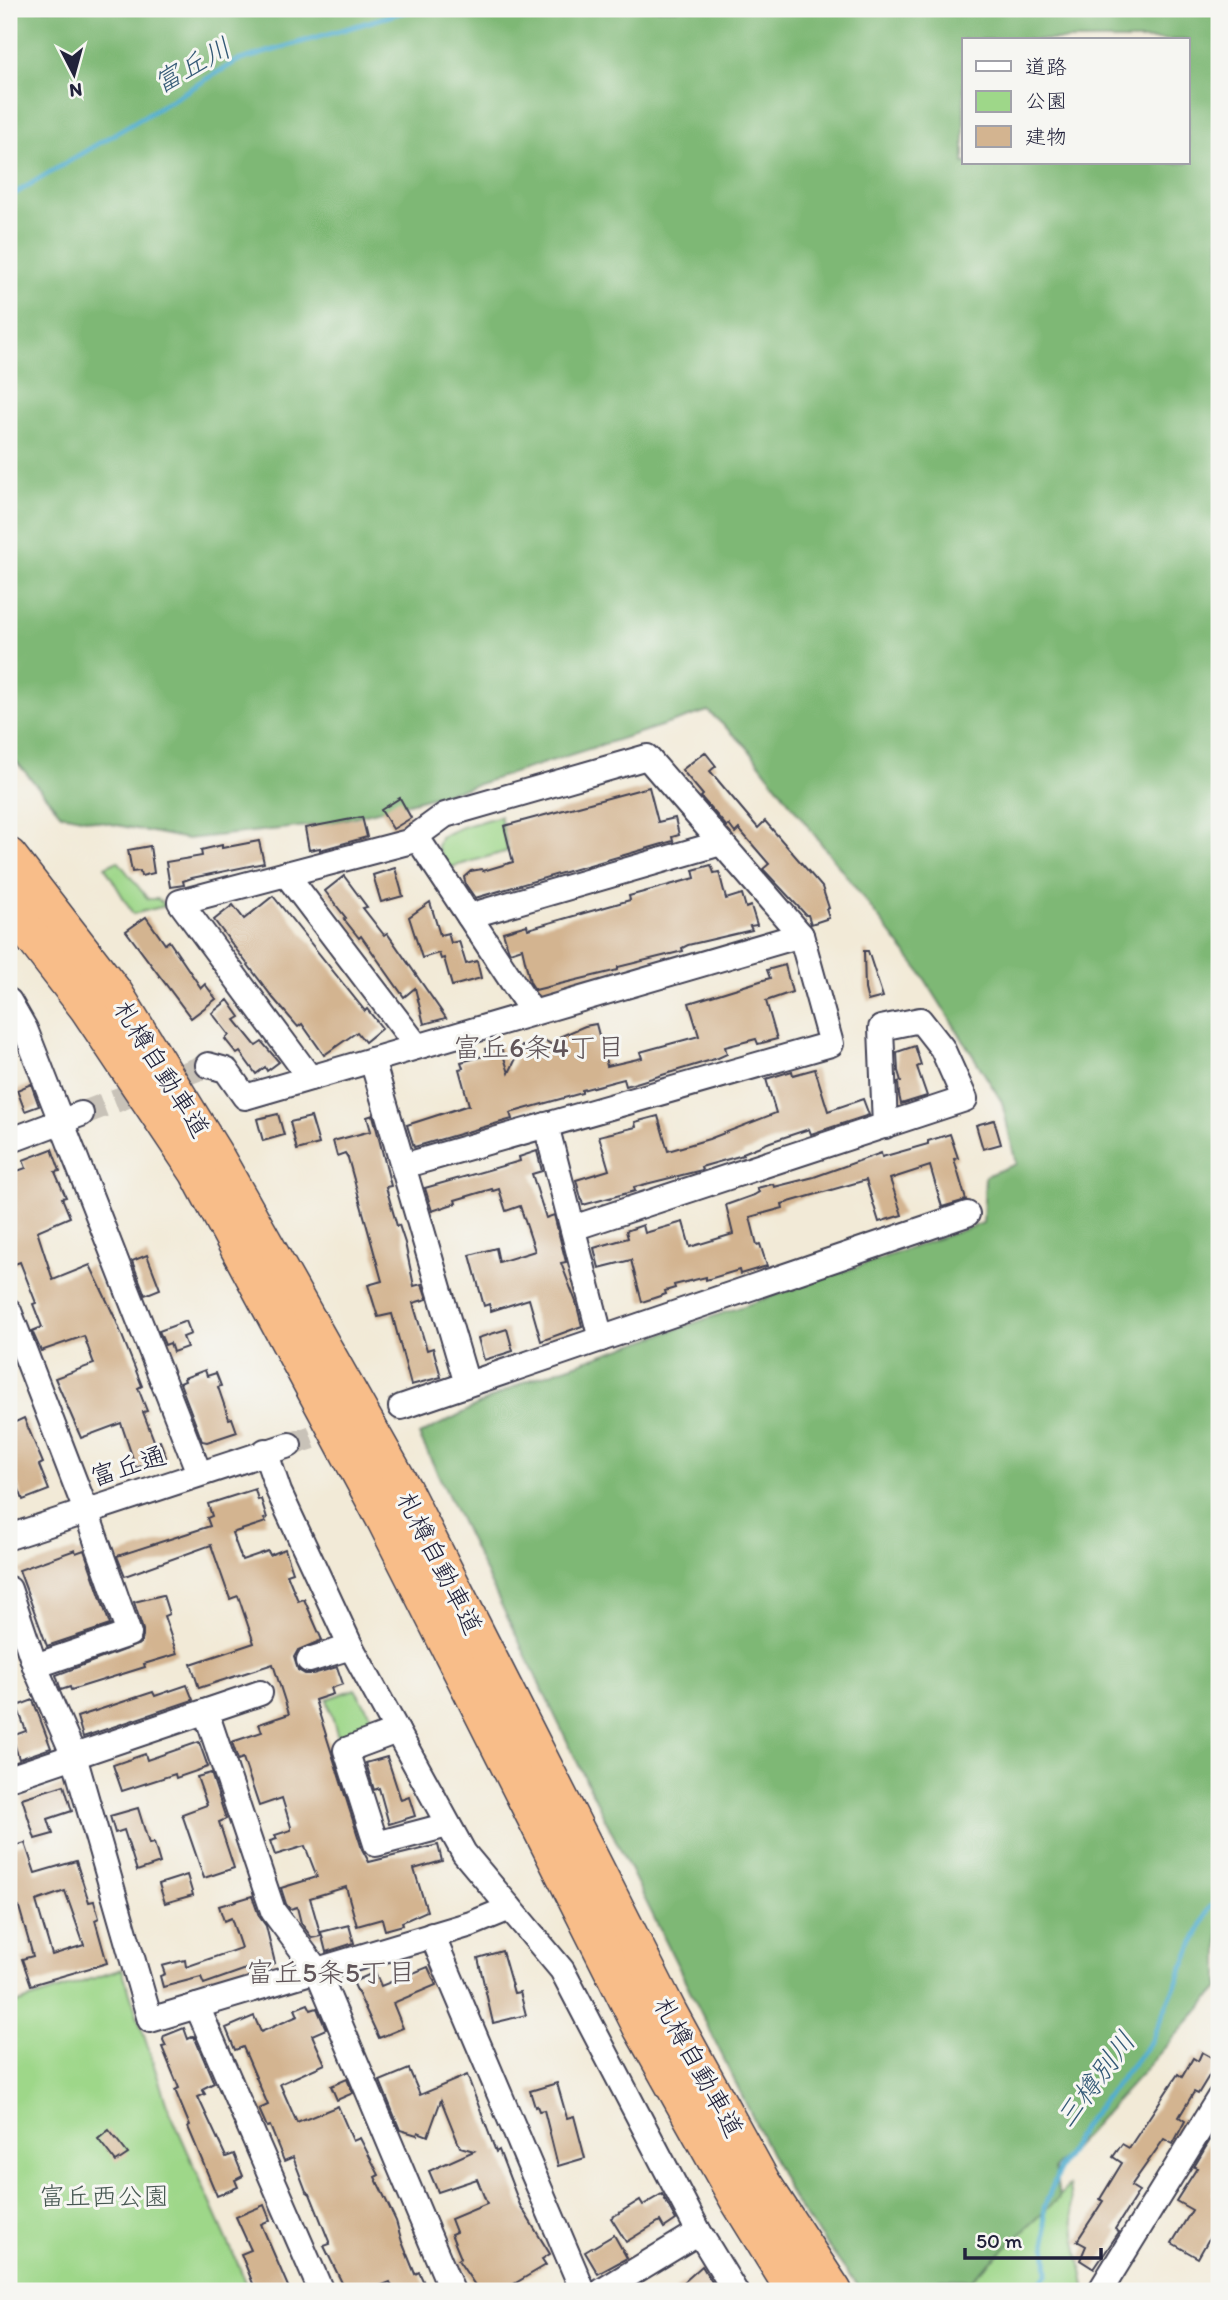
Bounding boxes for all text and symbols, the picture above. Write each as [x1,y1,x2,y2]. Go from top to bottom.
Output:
water label: 富丘川 [147,30,237,100]
north arrow [38,38,108,108]
legend [962,38,1190,164]
text: 道路 [1025,54,1067,79]
text: N [68,78,83,103]
text: 公園 [1025,88,1067,113]
text: 建物 [1025,124,1067,149]
street label: 札樽自動車道 [107,994,217,1144]
district label: 富丘6条4丁目 [453,1030,625,1064]
street label: 富丘通 [86,1439,170,1493]
street label: 札樽自動車道 [390,1486,490,1640]
district label: 富丘5条5丁目 [246,1955,416,1989]
street label: 札樽自動車道 [647,1991,751,2143]
water label: 三樽別川 [1048,2024,1142,2134]
park label: 富丘西公園 [39,2180,169,2212]
scale bar [965,2216,1102,2260]
text: 50 m [976,2228,1023,2253]

